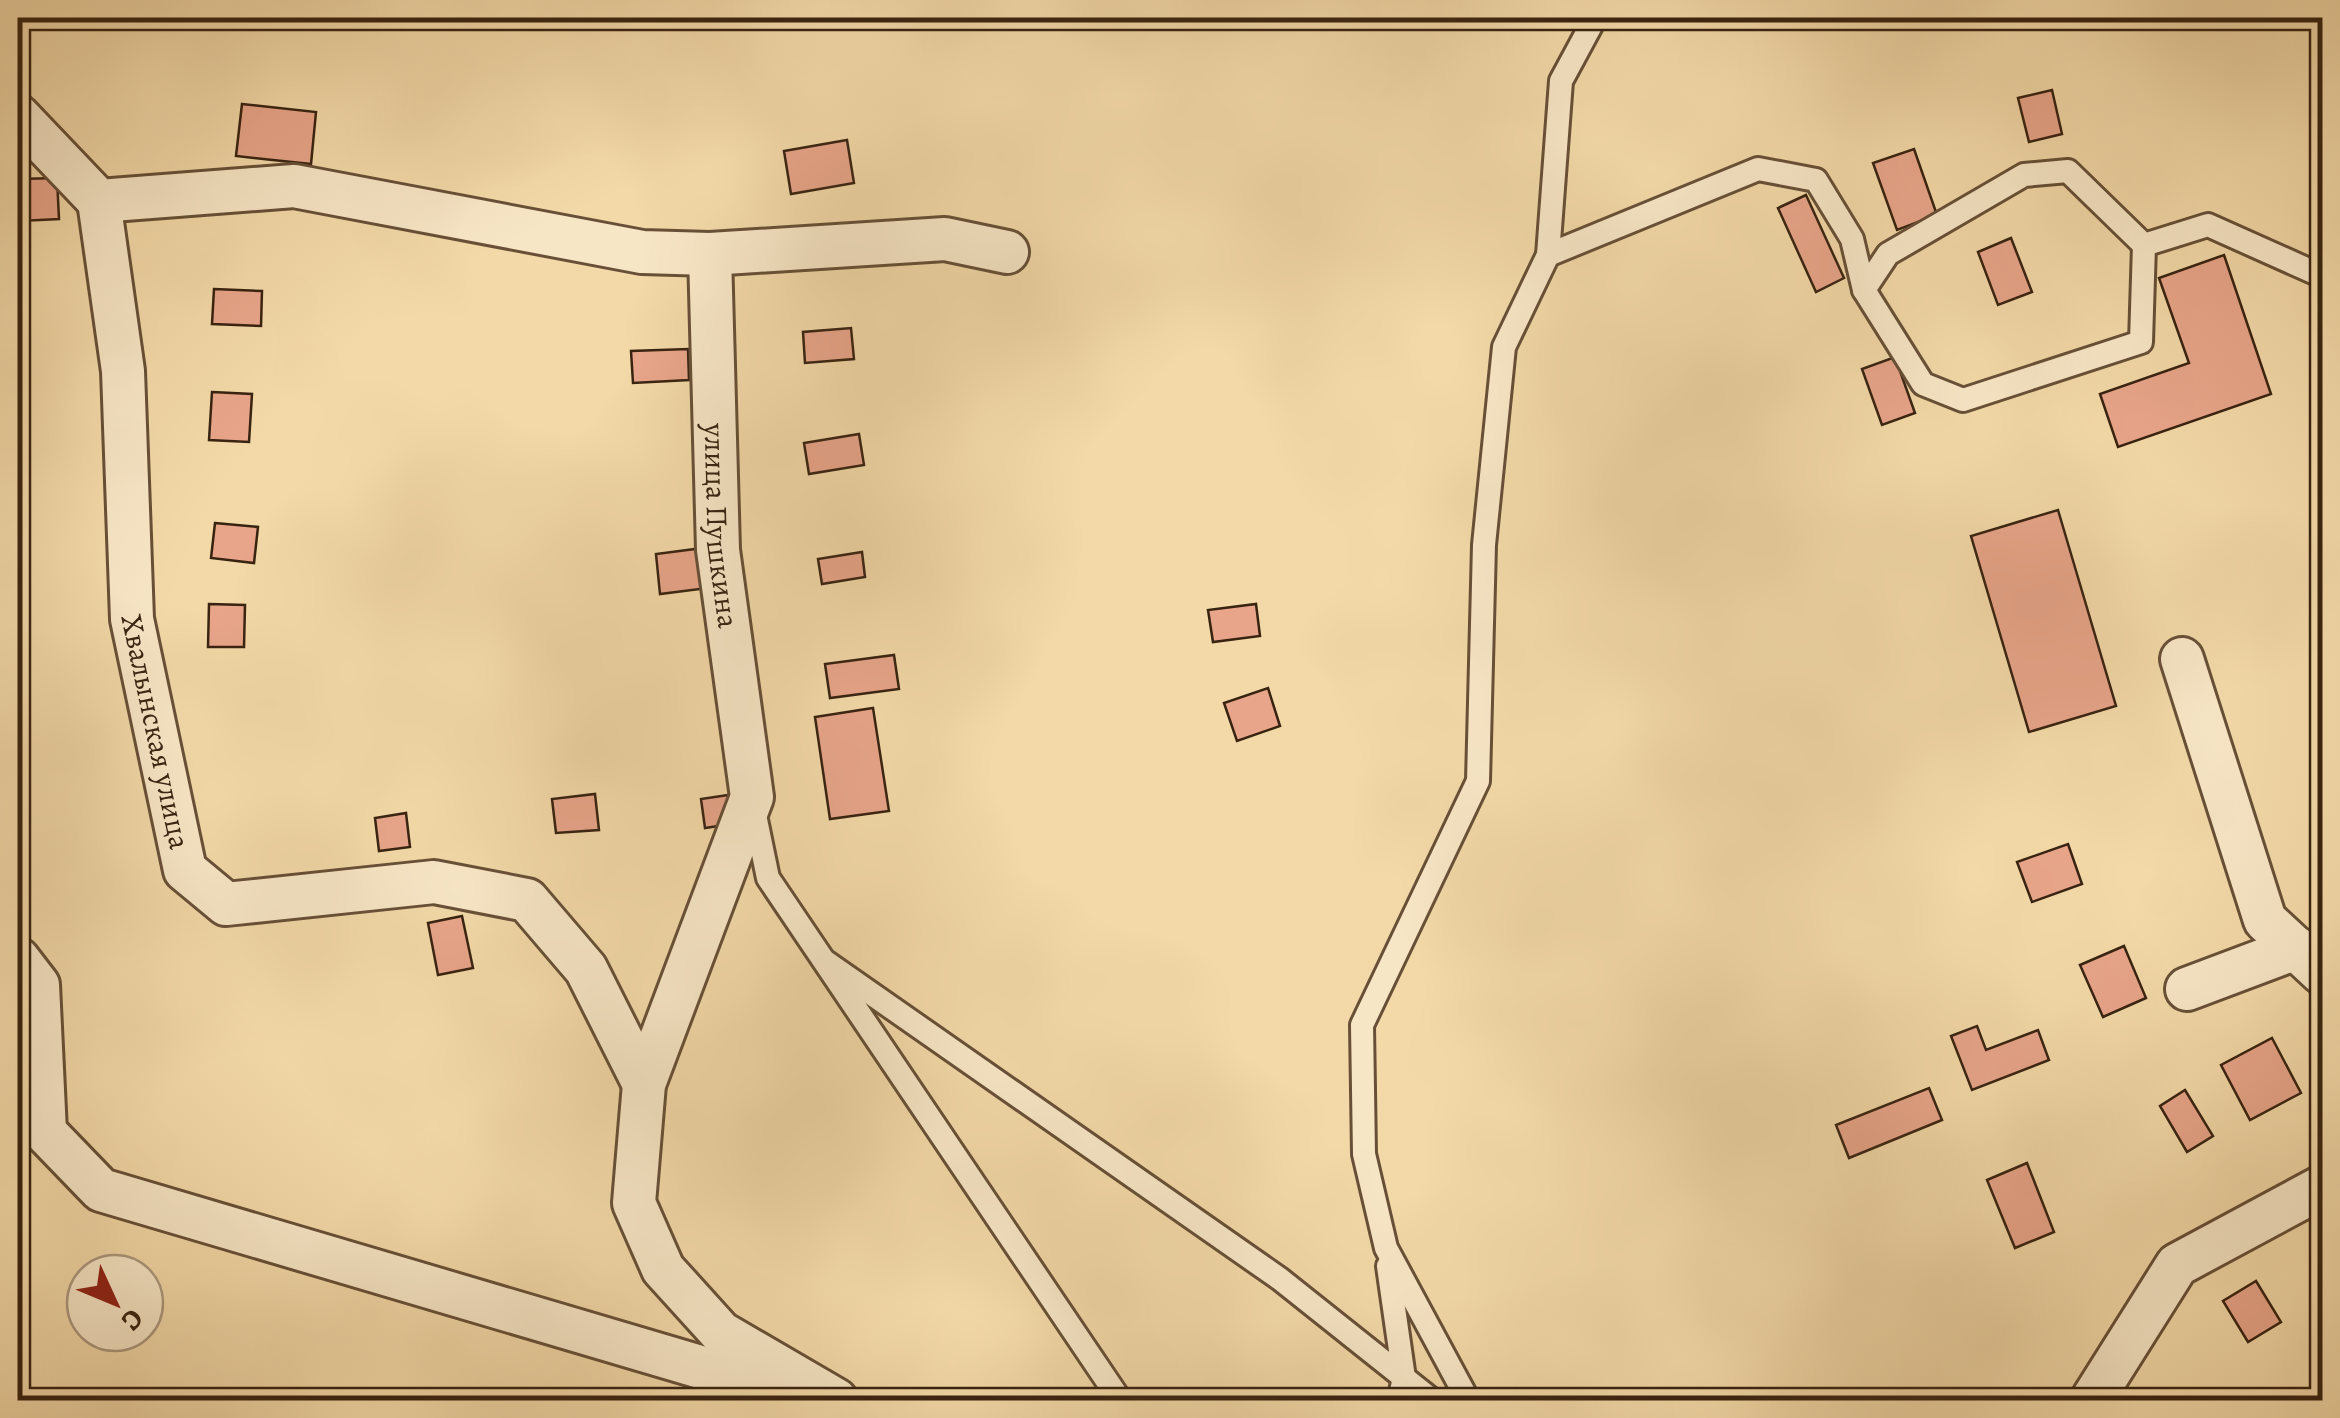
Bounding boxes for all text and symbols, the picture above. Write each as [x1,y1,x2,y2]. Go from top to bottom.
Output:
street label: улица Пушкина [695,422,749,631]
street label: Хвалынская улица [112,611,200,853]
north arrow [65,1253,165,1353]
text: С [113,1300,152,1339]

